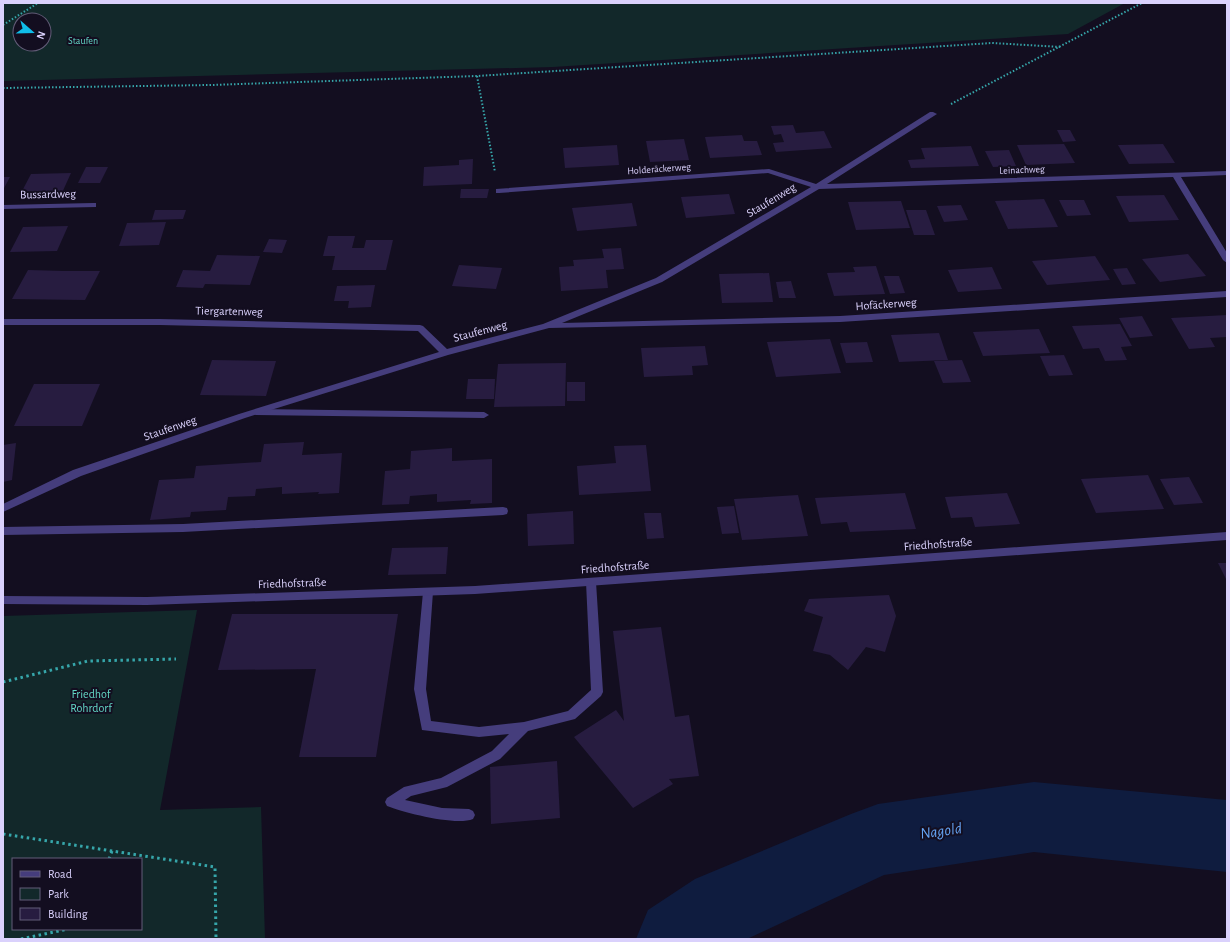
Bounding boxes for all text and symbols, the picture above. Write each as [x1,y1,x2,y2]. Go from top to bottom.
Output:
north arrow [12,12,52,52]
text: N [34,30,47,41]
park label: Staufen [68,36,98,46]
street label: Holderäckerweg [627,162,691,176]
street label: Leinachweg [999,164,1045,176]
street label: Staufenweg [744,181,798,219]
street label: Bussardweg [20,188,76,200]
street label: Hofäckerweg [855,296,917,312]
street label: Tiergartenweg [195,304,263,318]
street label: Staufenweg [452,318,508,344]
street label: Staufenweg [142,413,198,443]
street label: Friedhofstraße [903,536,973,552]
street label: Friedhofstraße [580,559,650,575]
street label: Friedhofstraße [258,576,326,590]
park label: Friedhof Rohrdorf [70,688,113,714]
water label: Nagold [919,820,963,842]
legend [12,858,142,930]
text: Road [48,868,72,880]
text: Park [48,888,69,900]
text: Building [48,908,88,920]

